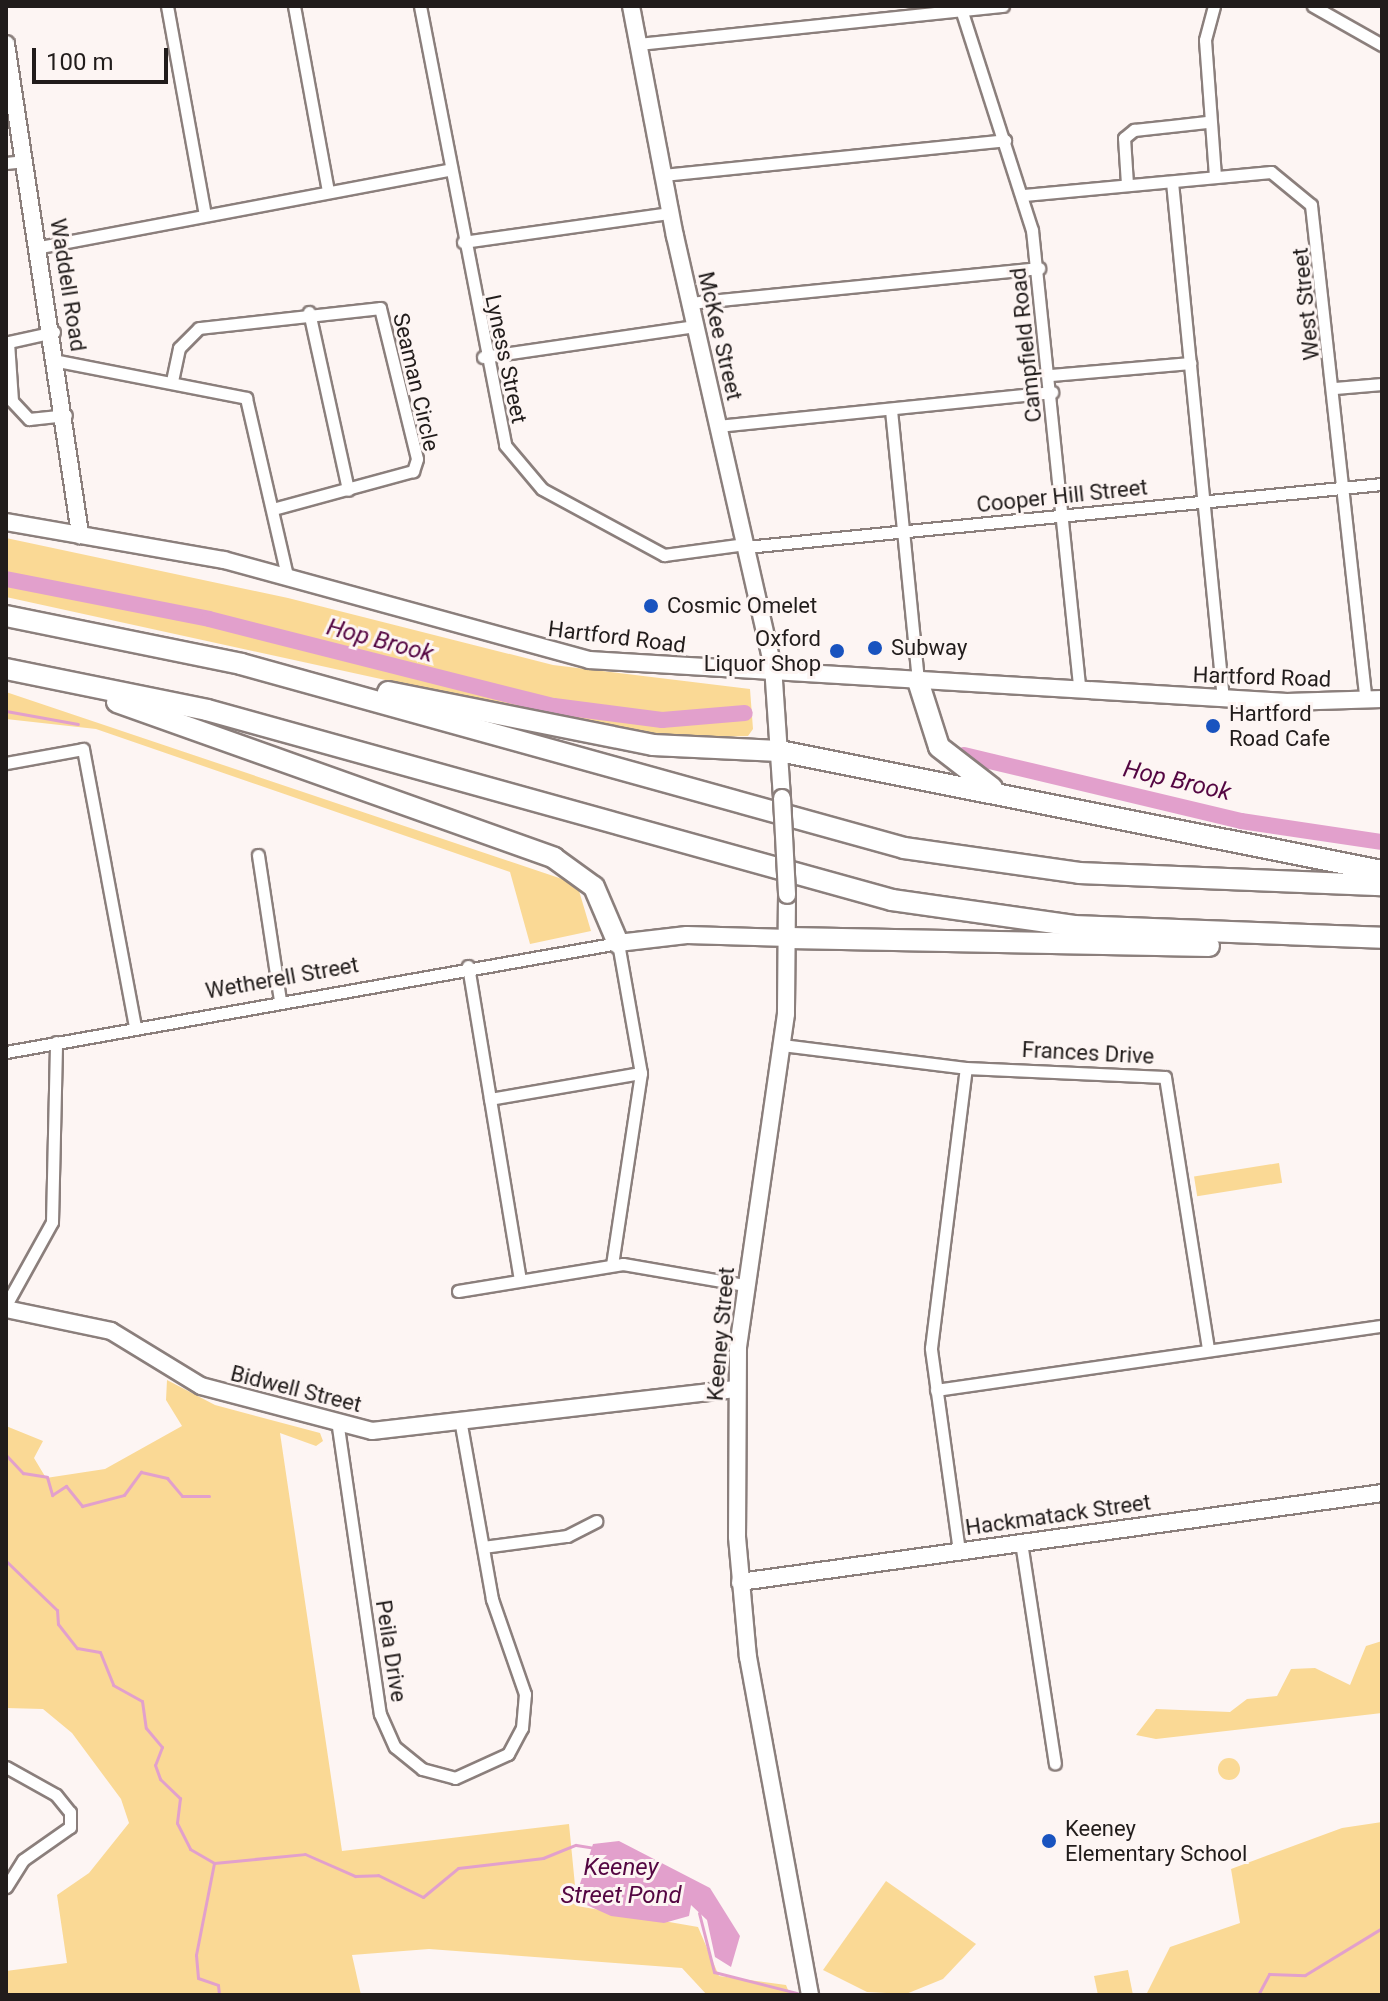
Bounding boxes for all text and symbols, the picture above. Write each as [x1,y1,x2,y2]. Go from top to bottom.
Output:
scale bar [36,32,172,82]
text: 100 m [46,48,113,76]
street label: Waddell Road [44,217,92,353]
street label: West Street [1287,246,1325,362]
street label: Campfield Road [1005,266,1047,424]
street label: McKee Street [692,269,748,403]
street label: Lyness Street [479,292,533,426]
street label: Seaman Circle [387,310,445,454]
street label: Cooper Hill Street [975,474,1149,518]
place label: Cosmic Omelet [667,593,817,619]
marker: Cosmic Omelet [642,597,660,615]
water label: Hop Brook [323,613,437,669]
street label: Hartford Road [547,615,687,659]
place label: Oxford Liquor Shop [704,625,821,676]
place label: Subway [891,635,967,661]
marker: Subway [866,639,884,657]
marker: Oxford Liquor Shop [828,642,846,660]
street label: Hartford Road [1192,661,1332,693]
place label: Hartford Road Cafe [1229,700,1330,752]
marker: Hartford Road Cafe [1204,717,1222,735]
water label: Hop Brook [1120,755,1234,807]
street label: Wetherell Street [203,952,361,1004]
street label: Frances Drive [1021,1036,1155,1070]
street label: Keeney Street [702,1266,740,1402]
street label: Bidwell Street [228,1360,364,1418]
street label: Hackmatack Street [964,1489,1152,1541]
street label: Peila Drive [370,1598,412,1704]
place label: Keeney Elementary School [1065,1815,1247,1866]
marker: Keeney Elementary School [1040,1832,1058,1850]
water label: Keeney Street Pond [560,1854,682,1910]

